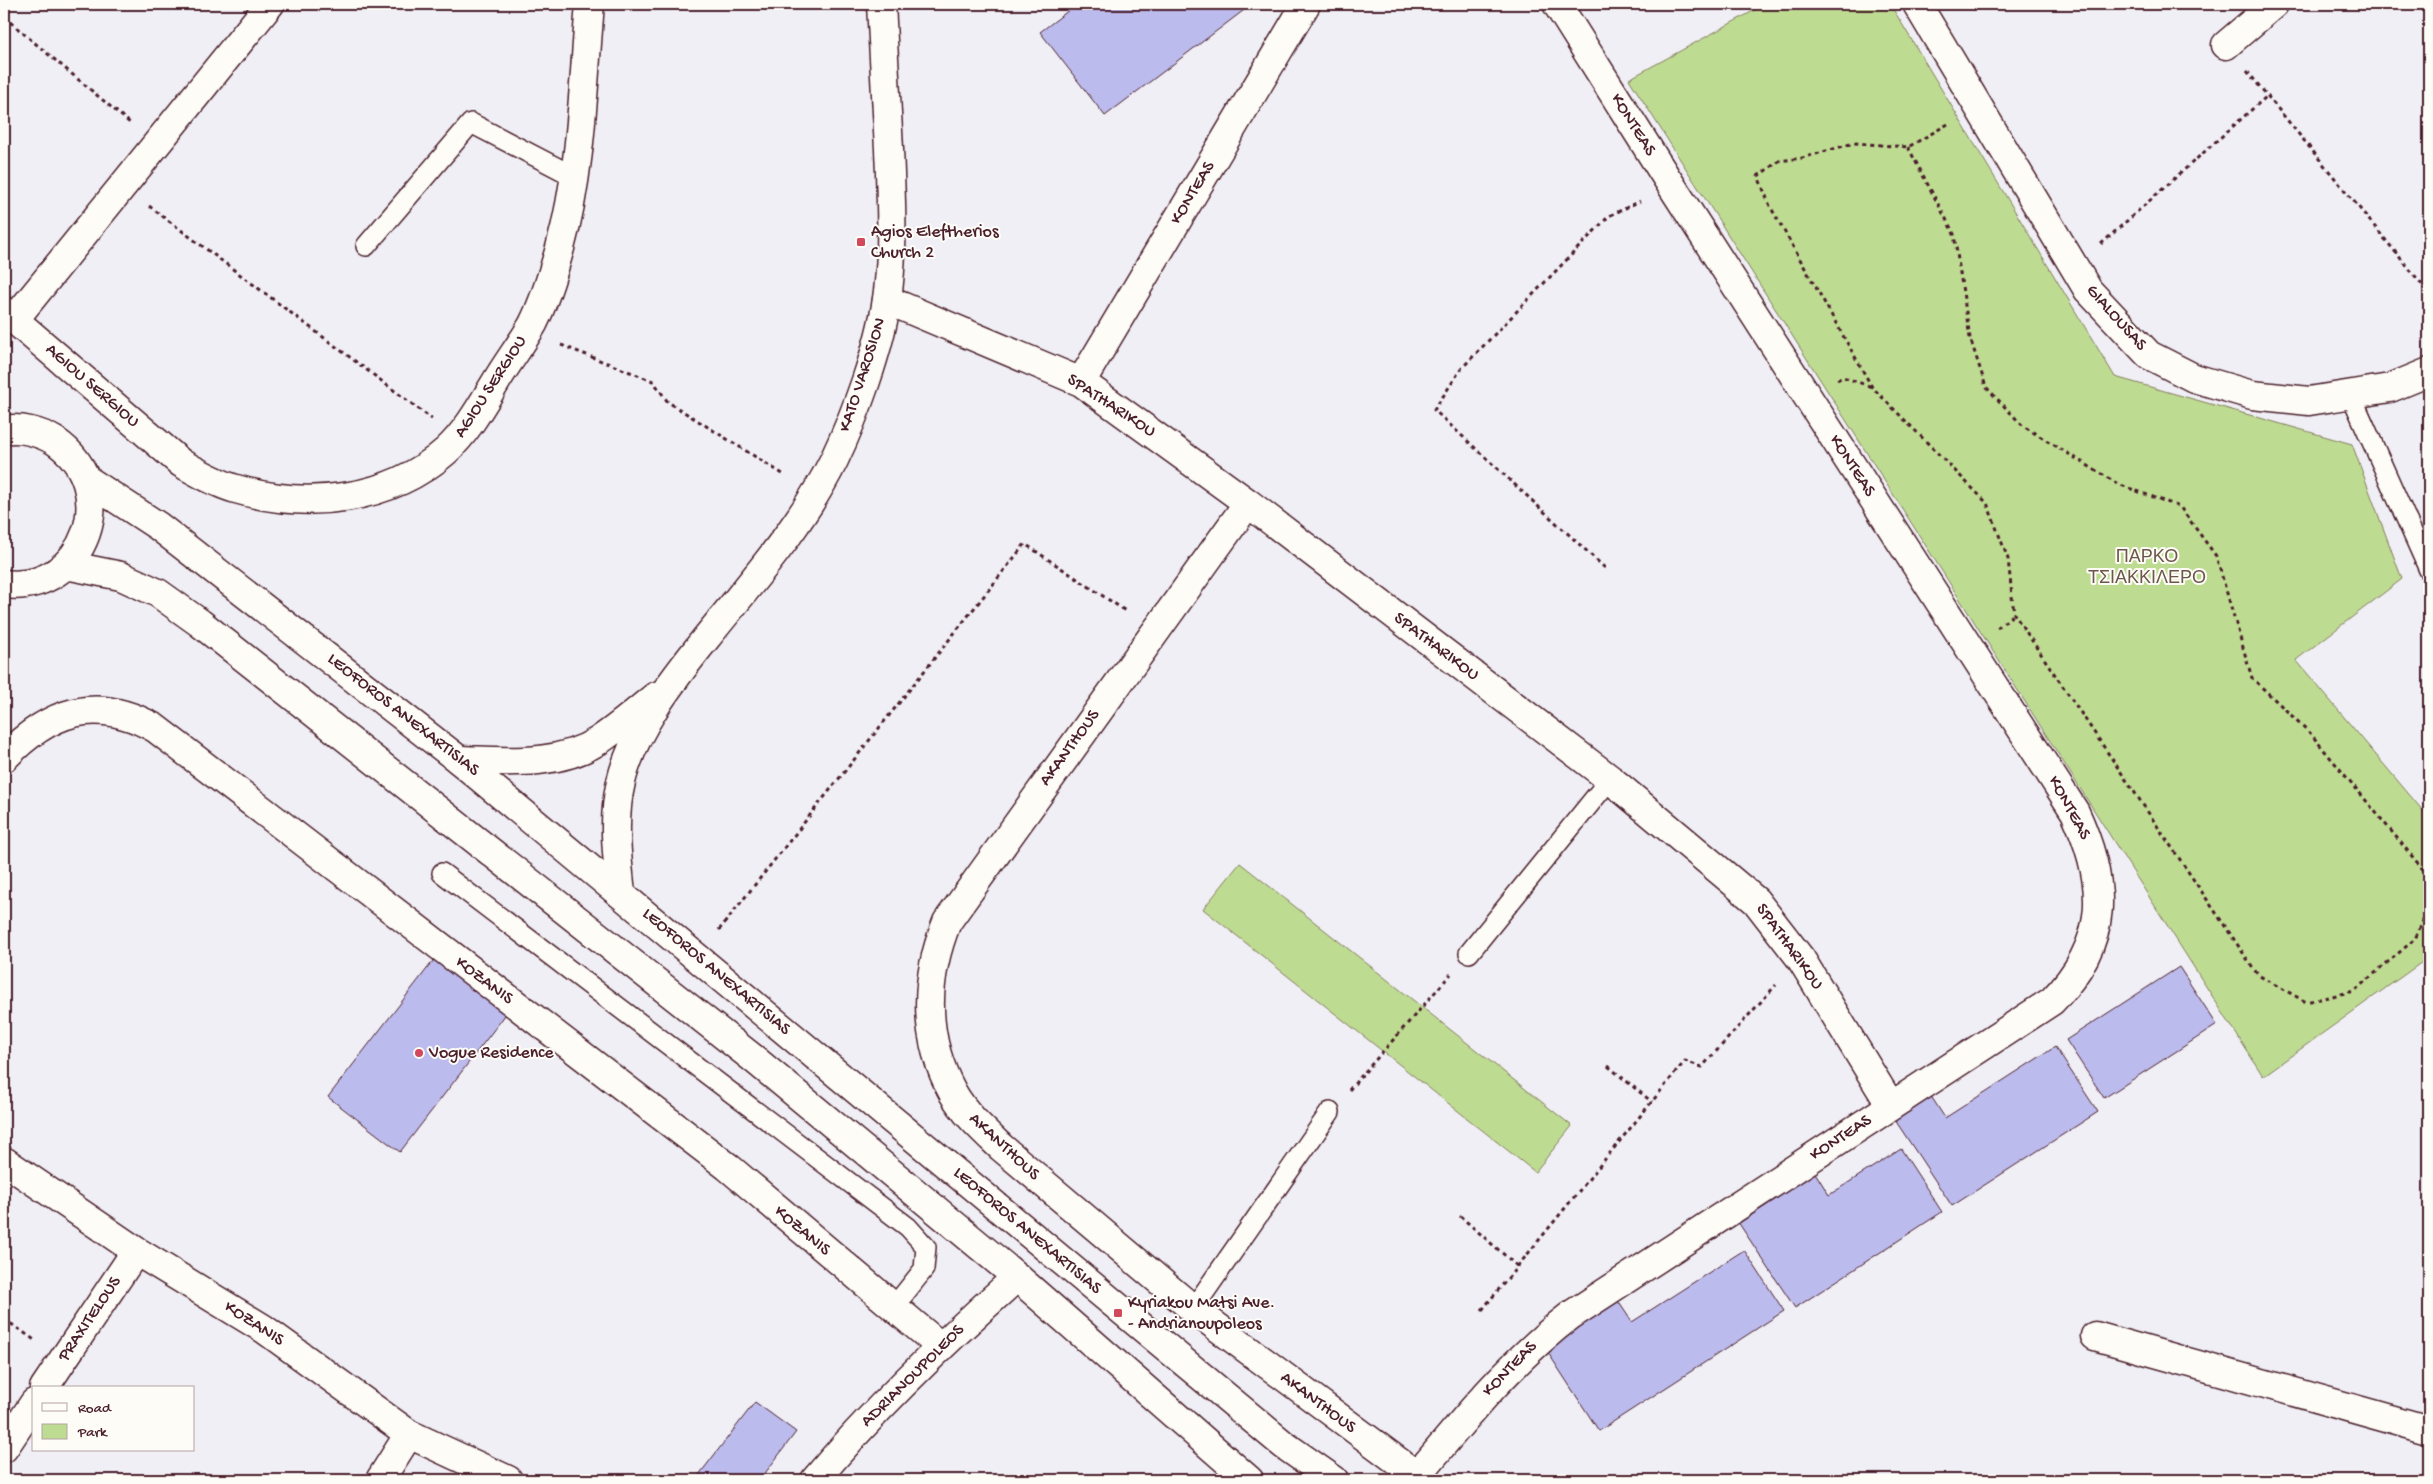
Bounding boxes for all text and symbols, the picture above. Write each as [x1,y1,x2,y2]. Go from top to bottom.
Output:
street label: KONTEAS [1606,90,1661,161]
street label: KONTEAS [1166,157,1220,228]
place label: Agios Eleftherios Church 2 [871,222,1000,264]
marker: Agios Eleftherios Church 2 [855,236,867,248]
street label: GIALOUSAS [2081,281,2151,356]
street label: KATO VAROSION [835,315,891,435]
street label: AGIOU SERGIOU [450,332,532,442]
street label: AGIOU SERGIOU [41,339,143,433]
street label: SPATHARIKOU [1063,370,1159,442]
street label: KONTEAS [1824,431,1880,501]
park label: ΠΑΡΚΟ ΤΣΙΑΚΚΙΛΕΡΟ [2088,548,2206,590]
street label: SPATHARIKOU [1389,608,1483,686]
street label: LEOFOROS ANEXARTISIAS [323,649,484,781]
street label: AKANTHOUS [1035,705,1105,790]
street label: KONTEAS [2043,772,2095,844]
street label: SPATHARIKOU [1751,900,1827,994]
street label: LEOFOROS ANEXARTISIAS [637,904,795,1041]
street label: KOZANIS [451,952,518,1010]
place label: Vogue Residence [428,1043,554,1064]
marker: Vogue Residence [413,1047,425,1059]
street label: AKANTHOUS [964,1109,1044,1186]
street label: KONTEAS [1806,1110,1876,1166]
street label: LEOFOROS ANEXARTISIAS [948,1163,1106,1300]
street label: KOZANIS [769,1201,835,1261]
street label: PRAXITELOUS [53,1272,127,1366]
place label: Kyriakou Matsi Ave. - Andrianoupoleos [1128,1293,1275,1335]
street label: KOZANIS [220,1297,289,1352]
marker: Kyriakou Matsi Ave. - Andrianoupoleos [1112,1307,1124,1319]
street label: ADRIANOUPOLEOS [857,1320,969,1432]
street label: KONTEAS [1478,1336,1542,1401]
street label: AKANTHOUS [1276,1368,1361,1439]
legend [32,1386,195,1452]
text: Road [78,1400,112,1418]
text: Park [77,1424,108,1442]

